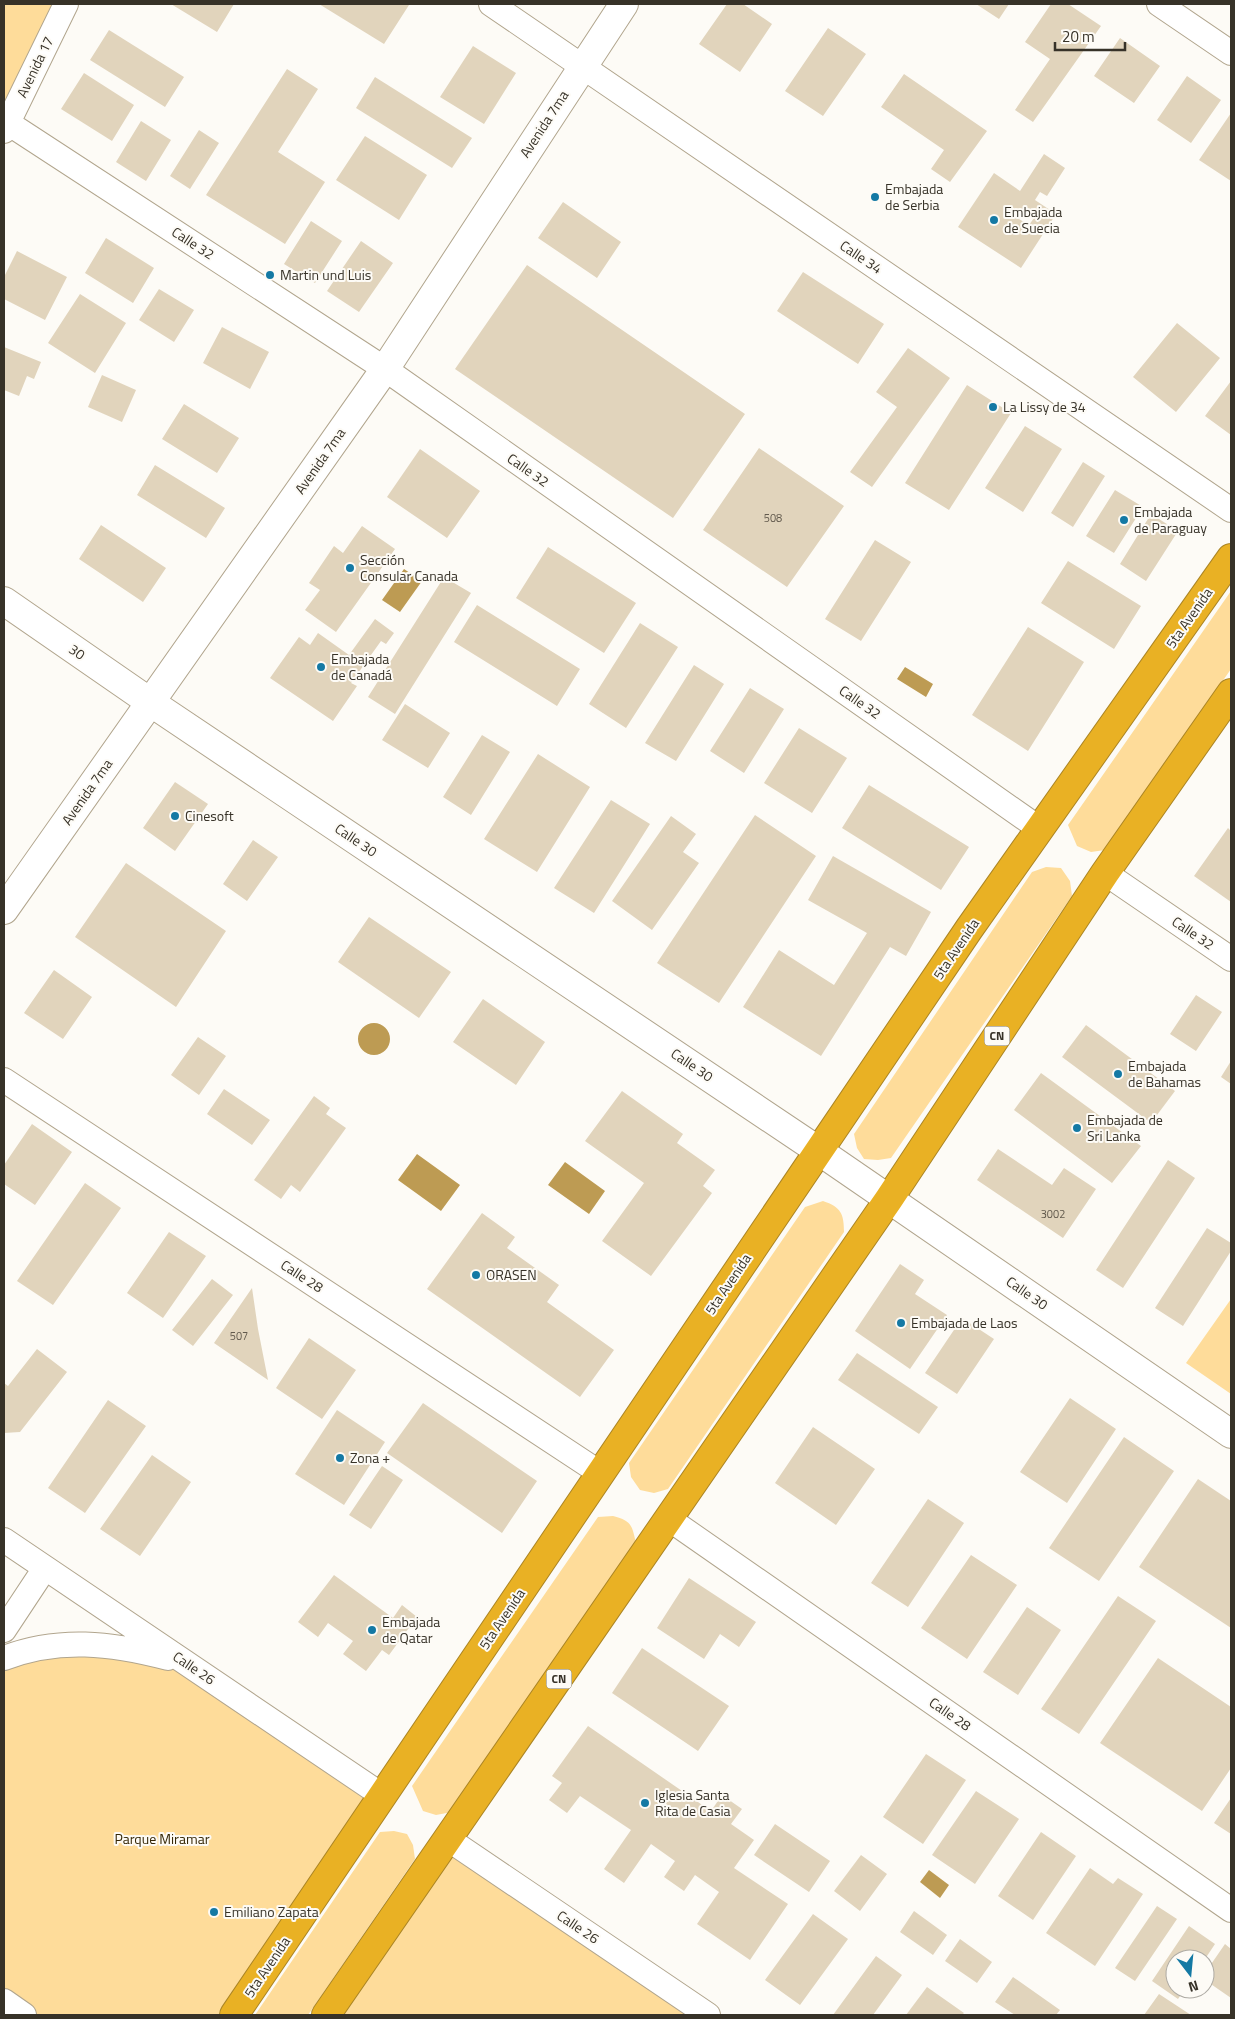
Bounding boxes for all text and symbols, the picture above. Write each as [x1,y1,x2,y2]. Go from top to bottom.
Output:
scale bar [1055,20,1125,52]
text: 20 m [1062,25,1095,48]
street label: Avenida 17 [11,33,58,101]
street label: Avenida 7ma [514,86,573,161]
place label: Embajada de Serbia [885,178,943,215]
marker: Embajada de Serbia [869,191,881,203]
place label: Embajada de Suecia [1004,201,1062,238]
marker: Embajada de Suecia [988,214,1000,226]
street label: Calle 32 [168,221,219,264]
street label: Calle 34 [836,235,887,278]
place label: Martin und Luis [280,264,371,285]
marker: Martin und Luis [264,269,276,281]
place label: La Lissy de 34 [1003,396,1086,417]
marker: La Lissy de 34 [987,401,999,413]
street label: Avenida 7ma [289,423,350,498]
street label: Calle 32 [503,448,554,492]
place label: Embajada de Paraguay [1134,501,1207,538]
house number: 508 [764,510,782,526]
marker: Embajada de Paraguay [1118,514,1130,526]
place label: Sección Consular Canada [360,549,458,586]
marker: Sección Consular Canada [344,562,356,574]
street label: 5ta Avenida [1160,583,1217,652]
street label: 30 [65,638,90,665]
place label: Embajada de Canadá [331,648,392,685]
marker: Embajada de Canadá [315,661,327,673]
street label: Calle 32 [835,680,886,724]
street label: Avenida 7ma [56,754,117,829]
place label: Cinesoft [185,805,234,826]
marker: Cinesoft [169,810,181,822]
street label: Calle 30 [331,818,382,861]
street label: Calle 32 [1168,911,1219,954]
street label: 5ta Avenida [927,914,984,983]
road number: CN [984,1026,1010,1046]
street label: Calle 30 [667,1043,718,1086]
place label: Embajada de Bahamas [1128,1055,1201,1092]
marker: Embajada de Bahamas [1112,1068,1124,1080]
place label: Embajada de Sri Lanka [1087,1109,1163,1146]
marker: Embajada de Sri Lanka [1071,1122,1083,1134]
house number: 3002 [1041,1206,1065,1222]
street label: 5ta Avenida [699,1249,756,1318]
street label: Calle 28 [277,1254,328,1297]
place label: ORASEN [486,1264,537,1285]
marker: ORASEN [470,1269,482,1281]
street label: Calle 30 [1002,1271,1053,1315]
place label: Embajada de Laos [911,1312,1018,1333]
marker: Embajada de Laos [895,1317,907,1329]
house number: 507 [230,1328,248,1344]
place label: Zona + [350,1447,390,1468]
marker: Zona + [334,1452,346,1464]
street label: 5ta Avenida [473,1584,530,1653]
place label: Embajada de Qatar [382,1611,440,1648]
marker: Embajada de Qatar [366,1624,378,1636]
street label: Calle 26 [169,1646,220,1689]
road number: CN [546,1670,572,1688]
street label: Calle 28 [925,1692,976,1736]
place label: Iglesia Santa Rita de Casia [655,1784,730,1821]
marker: Iglesia Santa Rita de Casia [639,1797,651,1809]
park label: Parque Miramar [114,1828,210,1849]
place label: Emiliano Zapata [224,1901,319,1922]
street label: Calle 26 [553,1905,604,1948]
marker: Emiliano Zapata [208,1906,220,1918]
street label: 5ta Avenida [238,1932,295,2001]
north arrow [1165,1949,1215,1999]
text: N [1186,1976,1201,1998]

